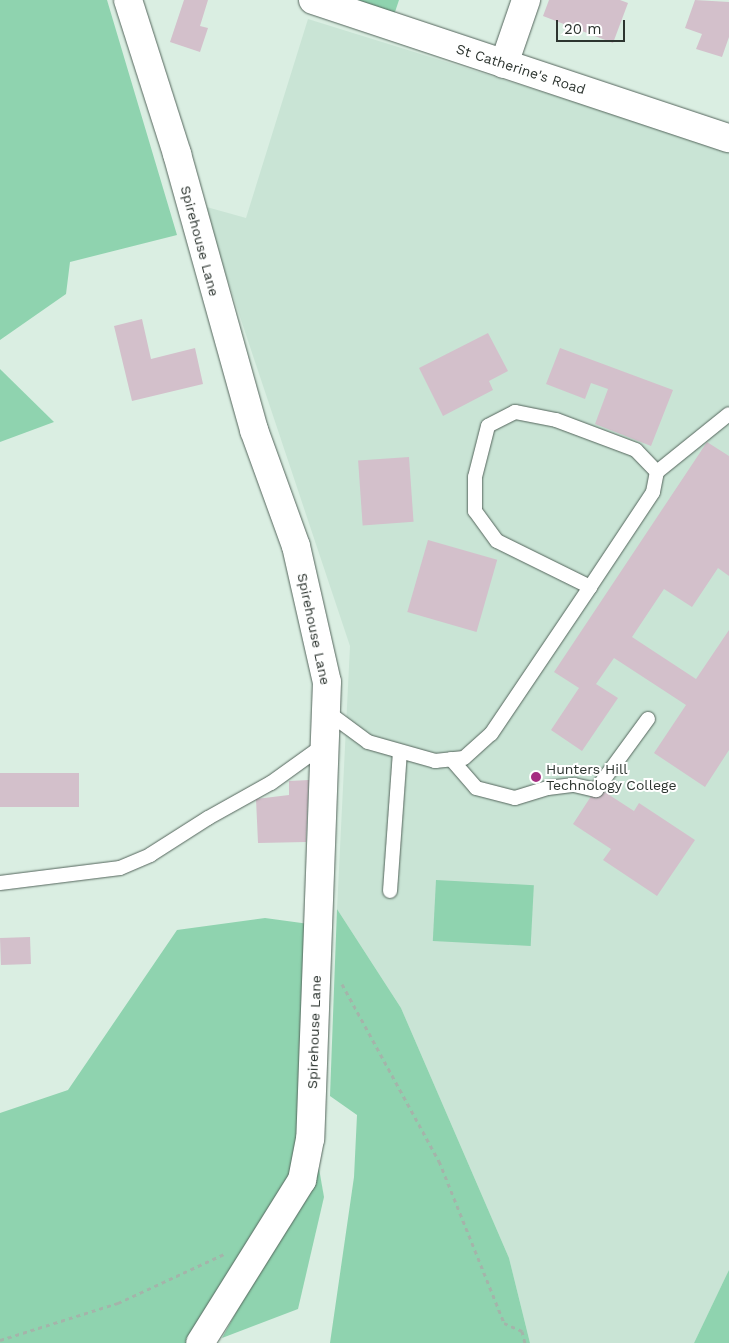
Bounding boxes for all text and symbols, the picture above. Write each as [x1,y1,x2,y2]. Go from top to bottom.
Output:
scale bar [559,10,628,42]
text: 20 m [564,20,602,38]
street label: St Catherine's Road [454,40,588,98]
street label: Spirehouse Lane [177,184,223,298]
street label: Spirehouse Lane [294,572,334,686]
place label: Hunters Hill Technology College [546,761,677,794]
marker: Hunters Hill Technology College [530,771,542,783]
street label: Spirehouse Lane [304,975,324,1089]

